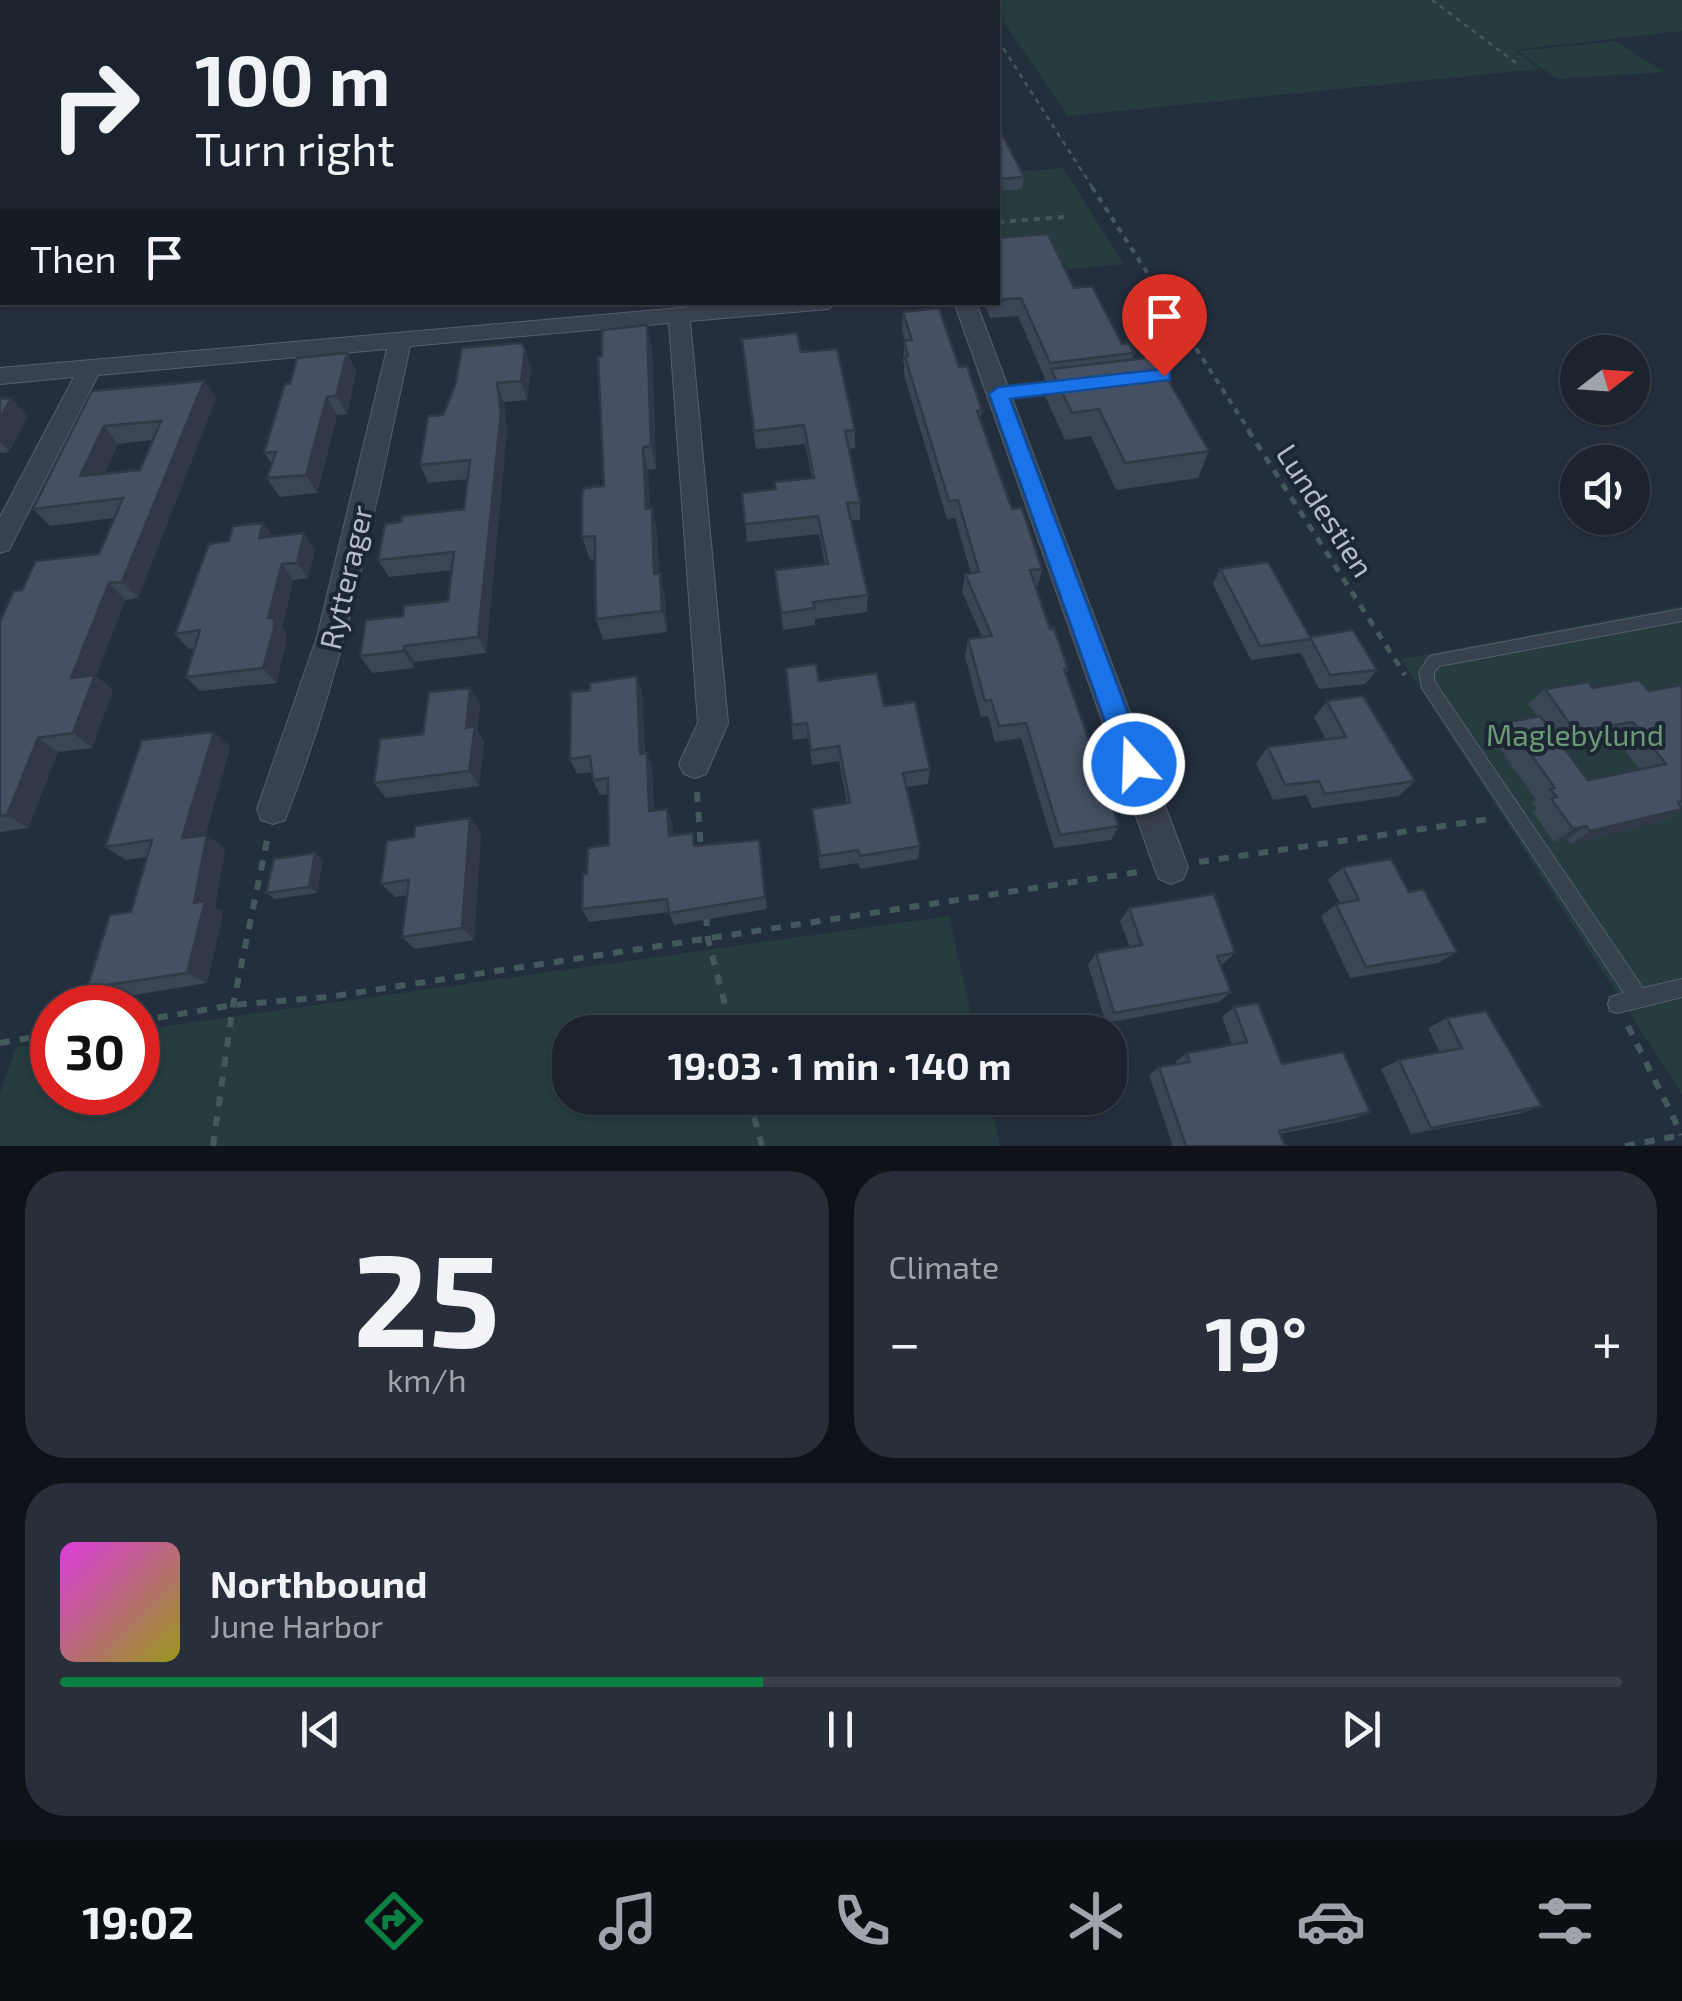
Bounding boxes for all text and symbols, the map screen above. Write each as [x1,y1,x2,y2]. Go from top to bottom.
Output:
text: 100 m [195,36,390,120]
icon: right [30,40,160,170]
text: Turn right [195,121,395,175]
icon: arrive [137,230,192,285]
text: Then [30,235,117,281]
pin [1122,274,1207,377]
icon: arrive [1137,289,1192,344]
north arrow [1560,335,1650,425]
map controls [1560,335,1650,535]
street label: Lundestien [1270,437,1382,583]
button: sound [1560,445,1650,535]
street label: Rytterager [311,502,379,652]
position arrow [1082,712,1186,816]
park label: Maglebylund [1486,716,1664,752]
speed limit sign: 30 [30,985,160,1115]
text: 19:03 · 1 min · 140 m [668,1042,1011,1088]
text: 25 [353,1217,500,1373]
text: Climate [889,1247,999,1285]
text: 19° [1205,1296,1307,1386]
text: − [889,1308,921,1374]
text: + [1592,1308,1622,1374]
text: km/h [387,1360,466,1398]
text: Northbound [210,1560,428,1606]
text: June Harbor [210,1606,383,1644]
icon: previous [293,1702,348,1757]
icon: pause [813,1702,868,1757]
icon: next [1334,1702,1389,1757]
icon: directions [359,1886,429,1956]
icon: music [593,1886,663,1956]
icon: phone [827,1886,897,1956]
icon: climate [1061,1886,1131,1956]
icon: car [1296,1886,1366,1956]
icon: filters [1530,1886,1600,1956]
text: 19:02 [82,1894,194,1948]

